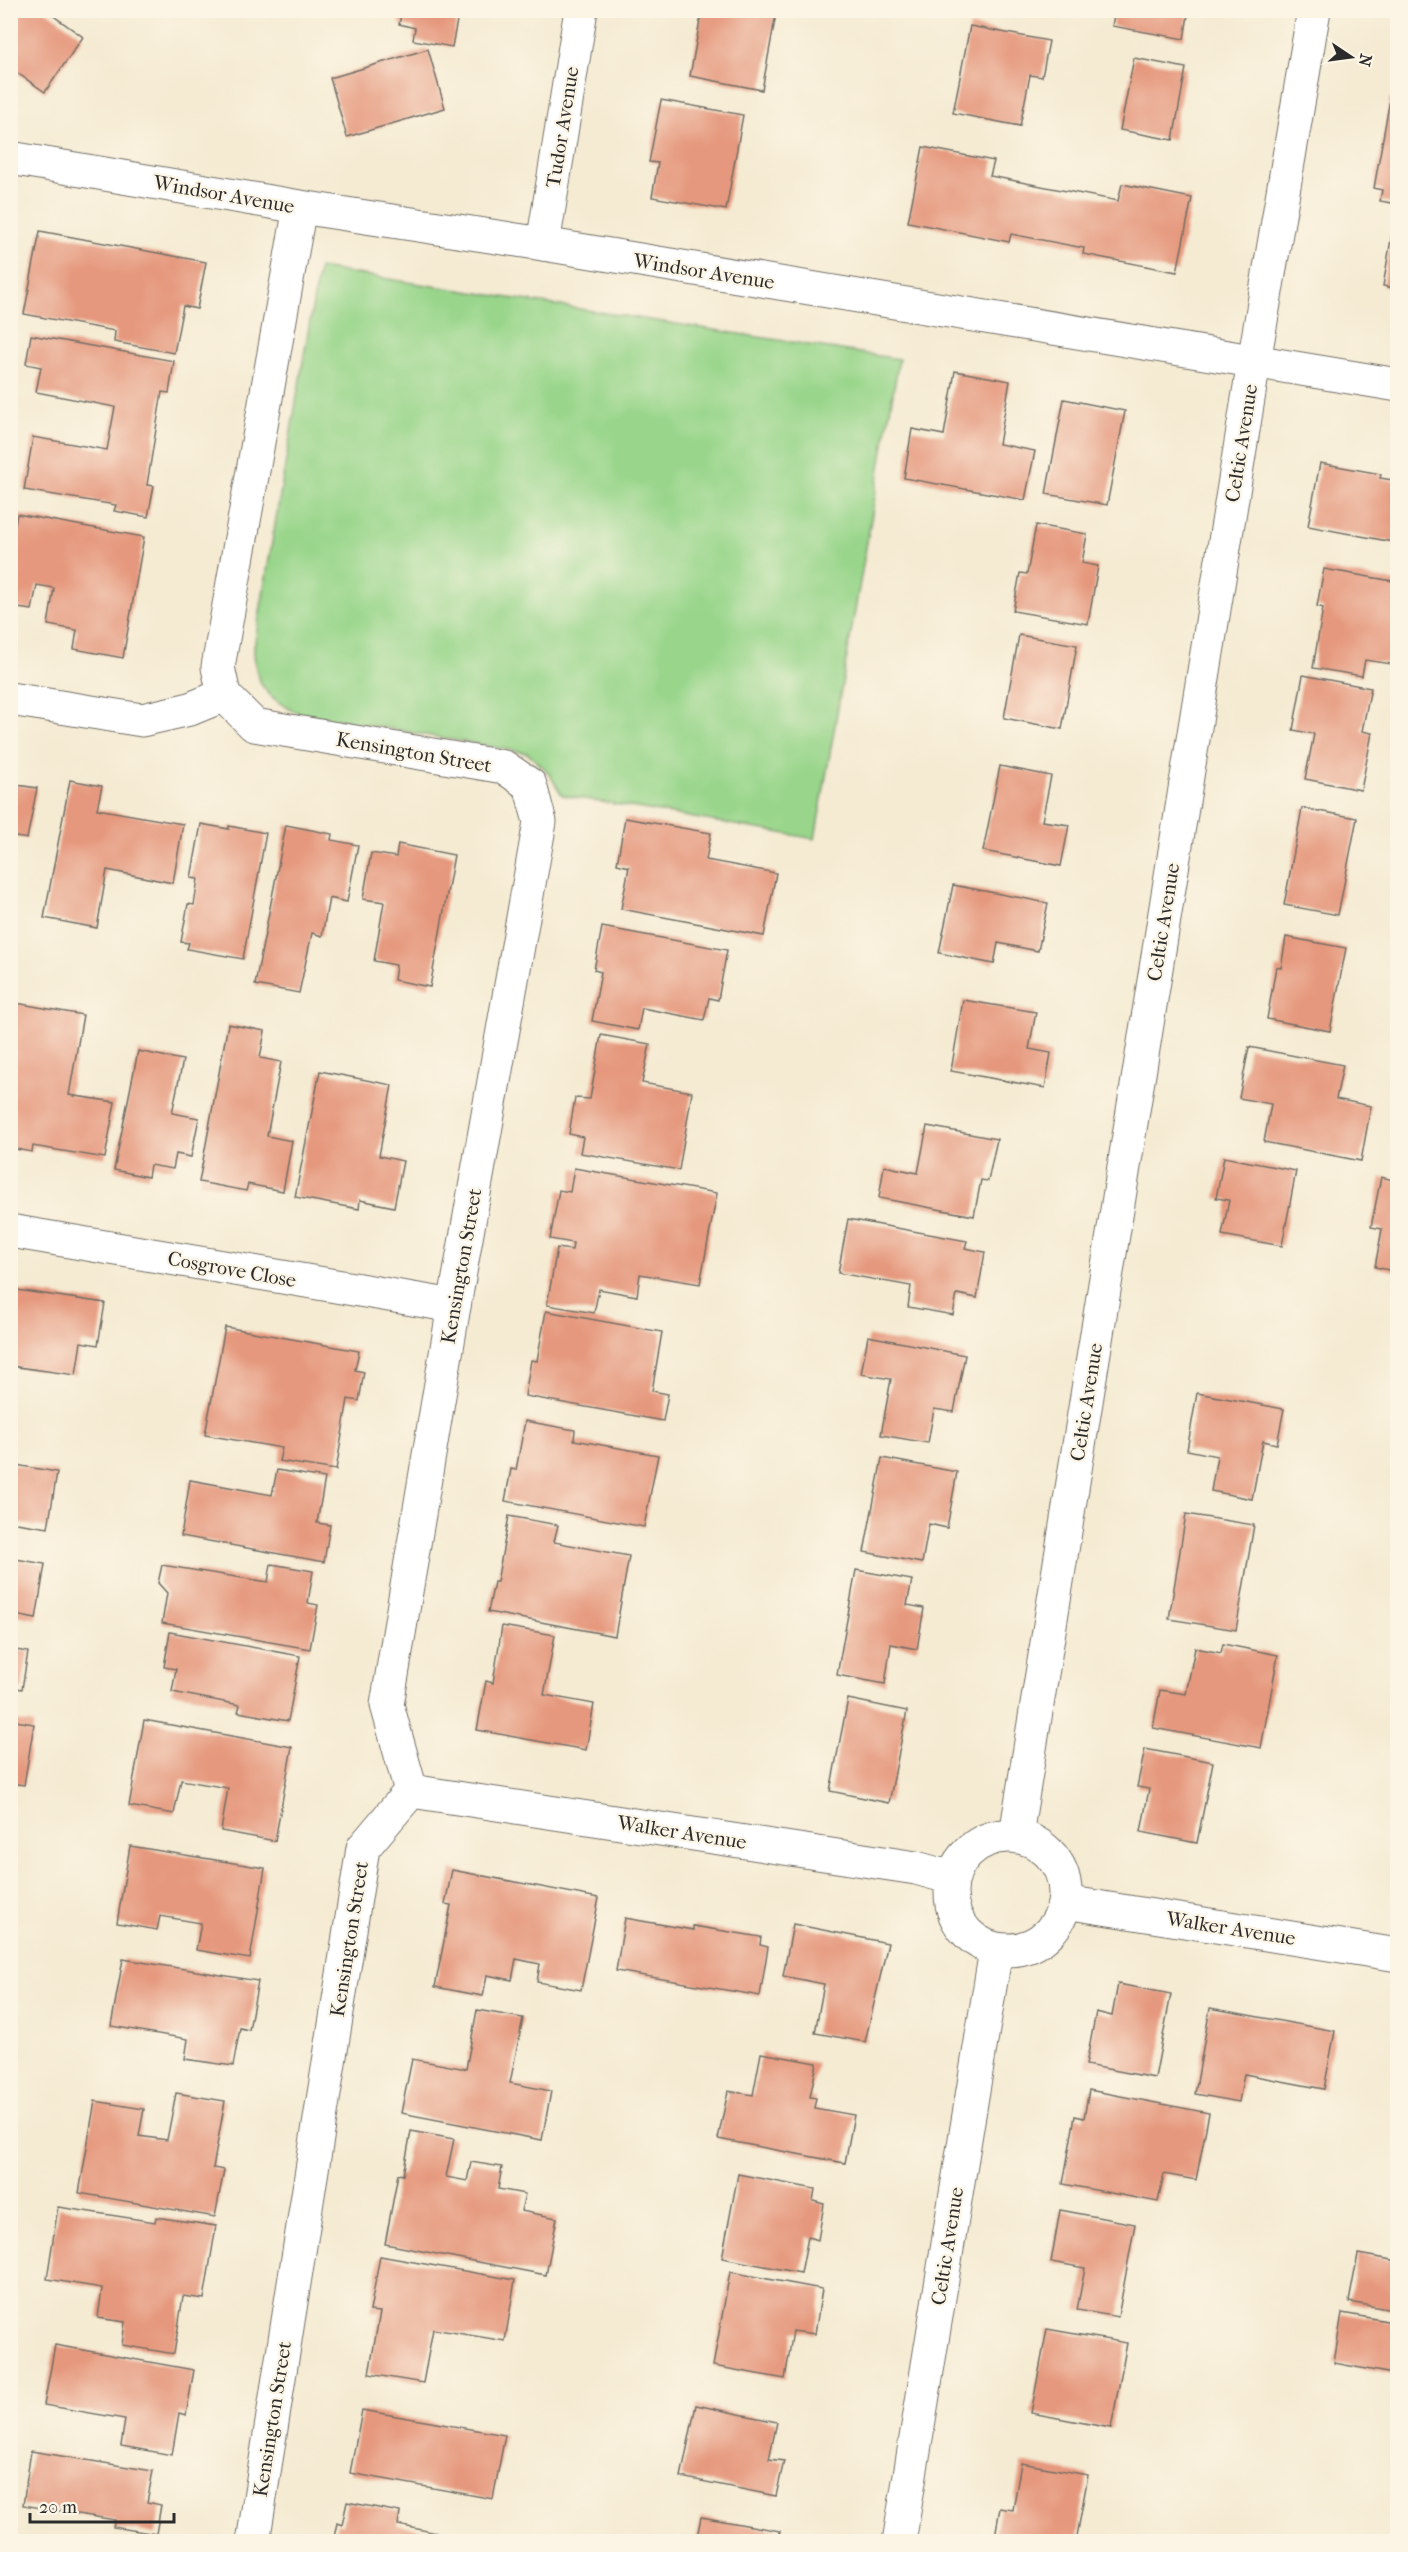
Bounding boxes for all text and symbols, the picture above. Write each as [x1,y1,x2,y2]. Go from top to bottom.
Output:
north arrow [1321,27,1381,87]
text: N [1354,52,1376,69]
street label: Tudor Avenue [542,65,583,189]
street label: Windsor Avenue [151,171,296,218]
street label: Windsor Avenue [631,249,776,294]
street label: Celtic Avenue [1221,382,1262,504]
street label: Kensington Street [334,727,493,777]
street label: Celtic Avenue [1143,861,1184,983]
street label: Kensington Street [436,1187,486,1346]
street label: Cosgrove Close [166,1247,298,1292]
street label: Celtic Avenue [1066,1341,1107,1463]
street label: Walker Avenue [615,1811,748,1854]
street label: Kensington Street [326,1860,373,2019]
street label: Walker Avenue [1164,1907,1297,1950]
street label: Celtic Avenue [927,2185,968,2307]
street label: Kensington Street [249,2340,296,2499]
scale bar [30,2486,174,2524]
text: 20 m [39,2497,77,2518]

